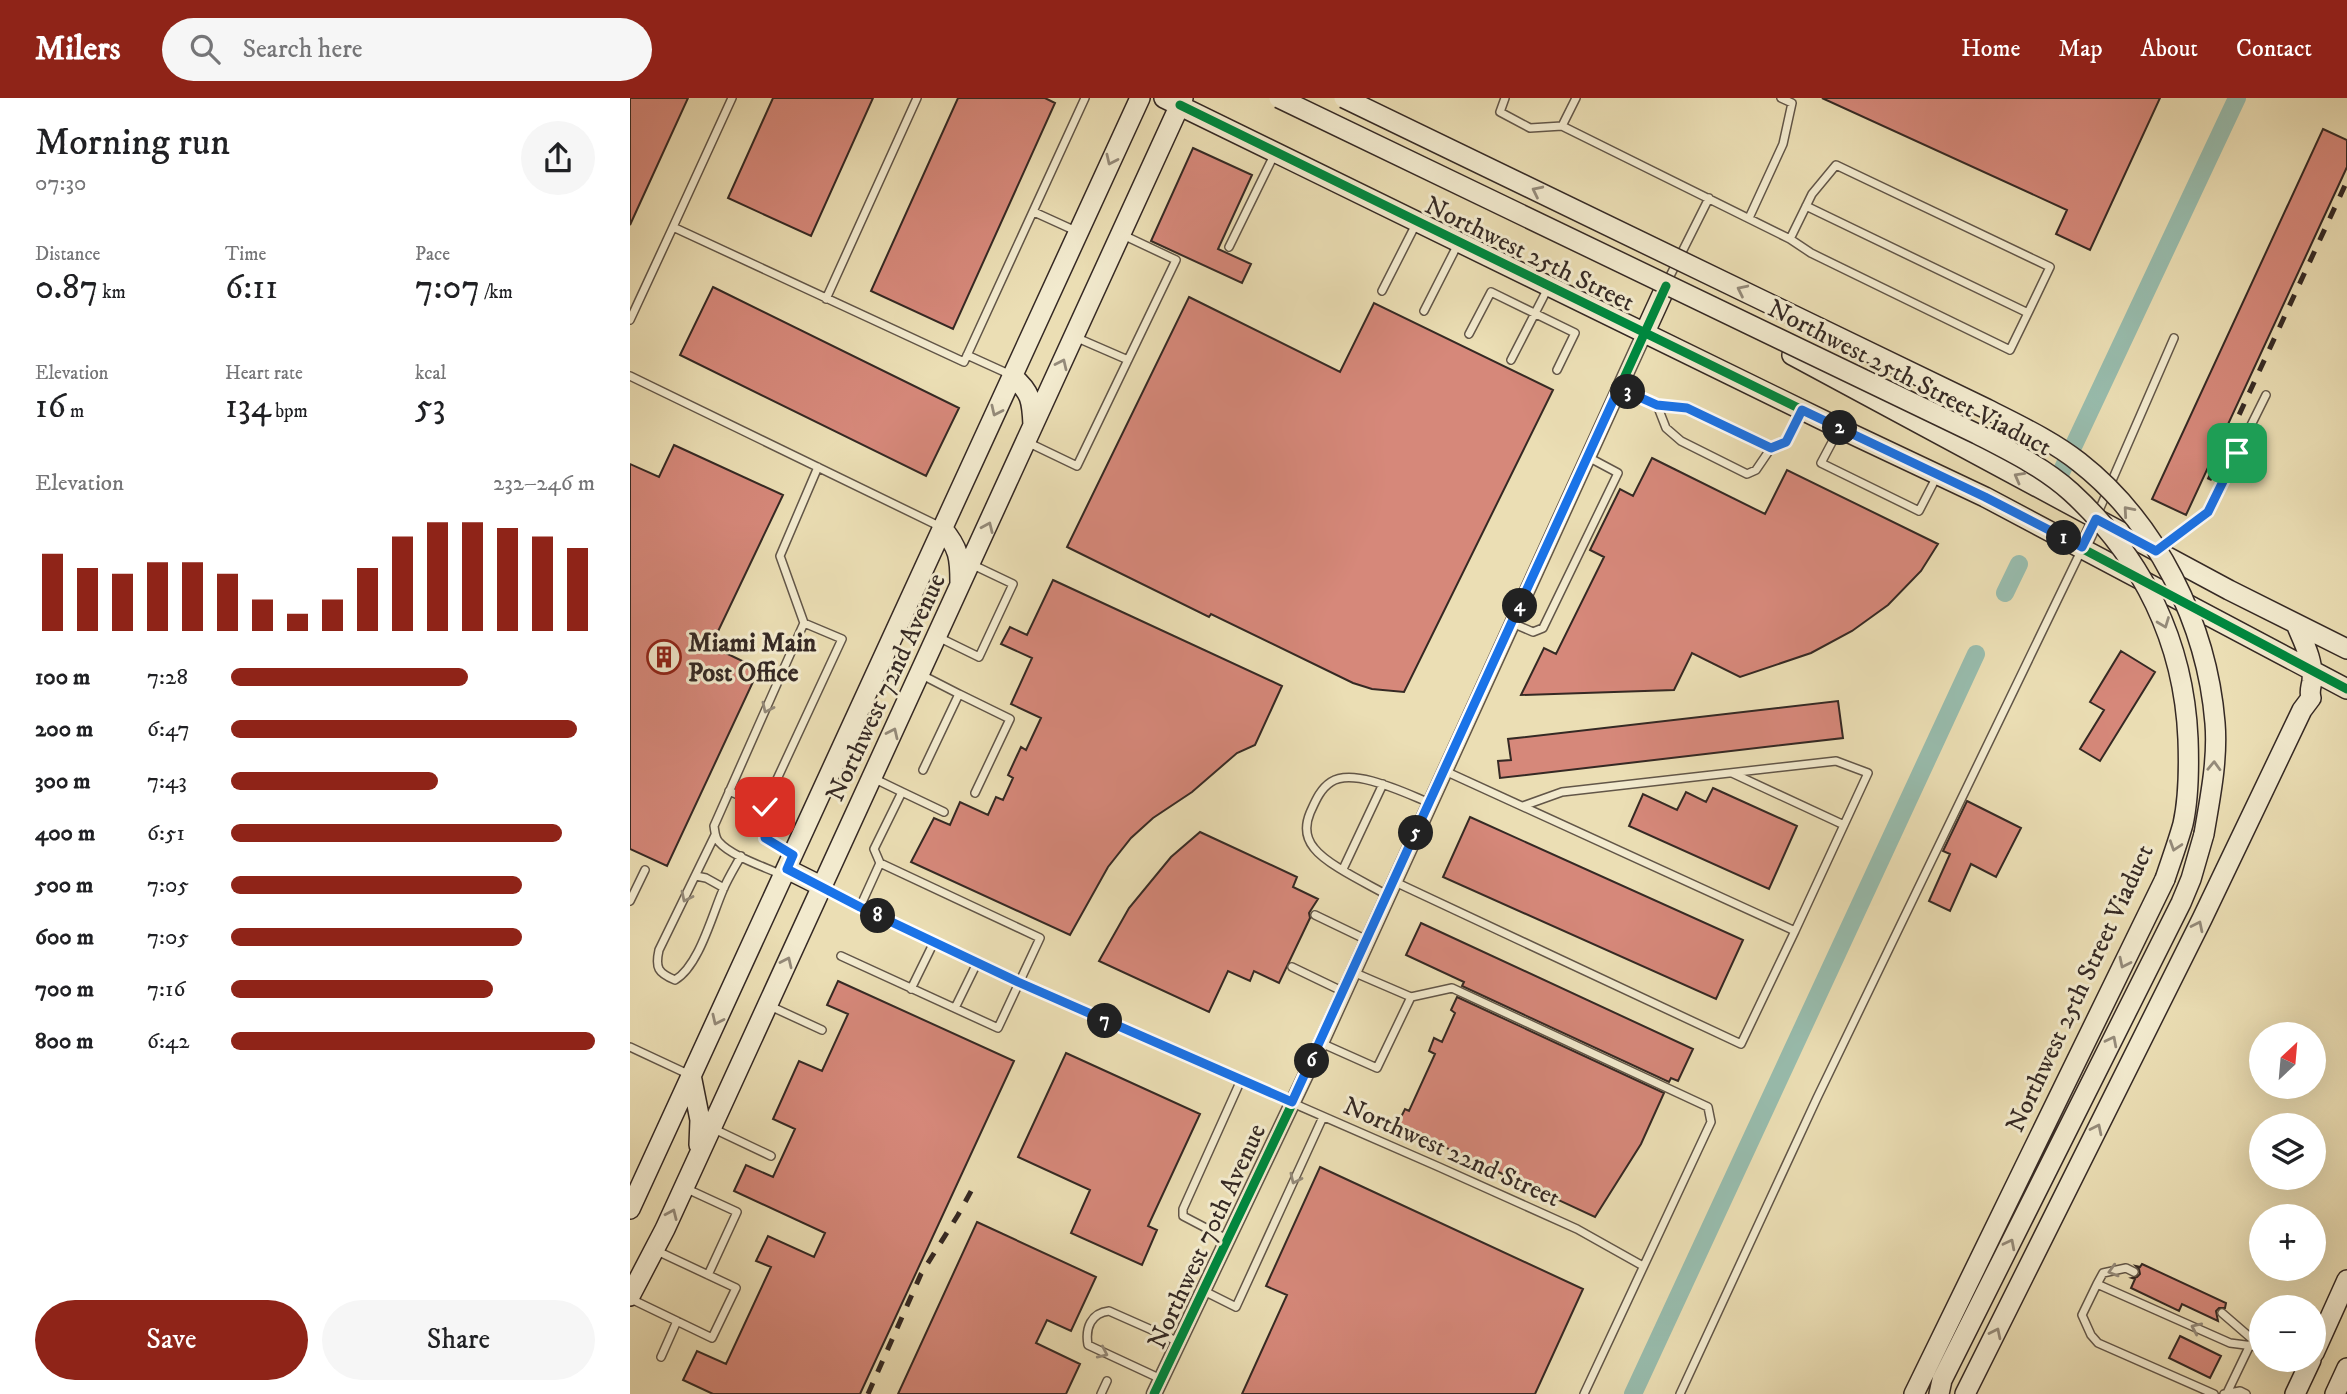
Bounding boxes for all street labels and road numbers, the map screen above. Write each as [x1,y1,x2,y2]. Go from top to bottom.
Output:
street label: Northwest 25th Street [1419,189,1640,319]
street label: Northwest 25th Street Viaduct [1763,292,2057,462]
street label: Northwest 72nd Avenue [819,568,954,807]
street label: Northwest 25th Street Viaduct [1999,839,2162,1138]
street label: Northwest 22nd Street [1338,1090,1565,1215]
street label: Northwest 70th Avenue [1141,1119,1274,1355]

